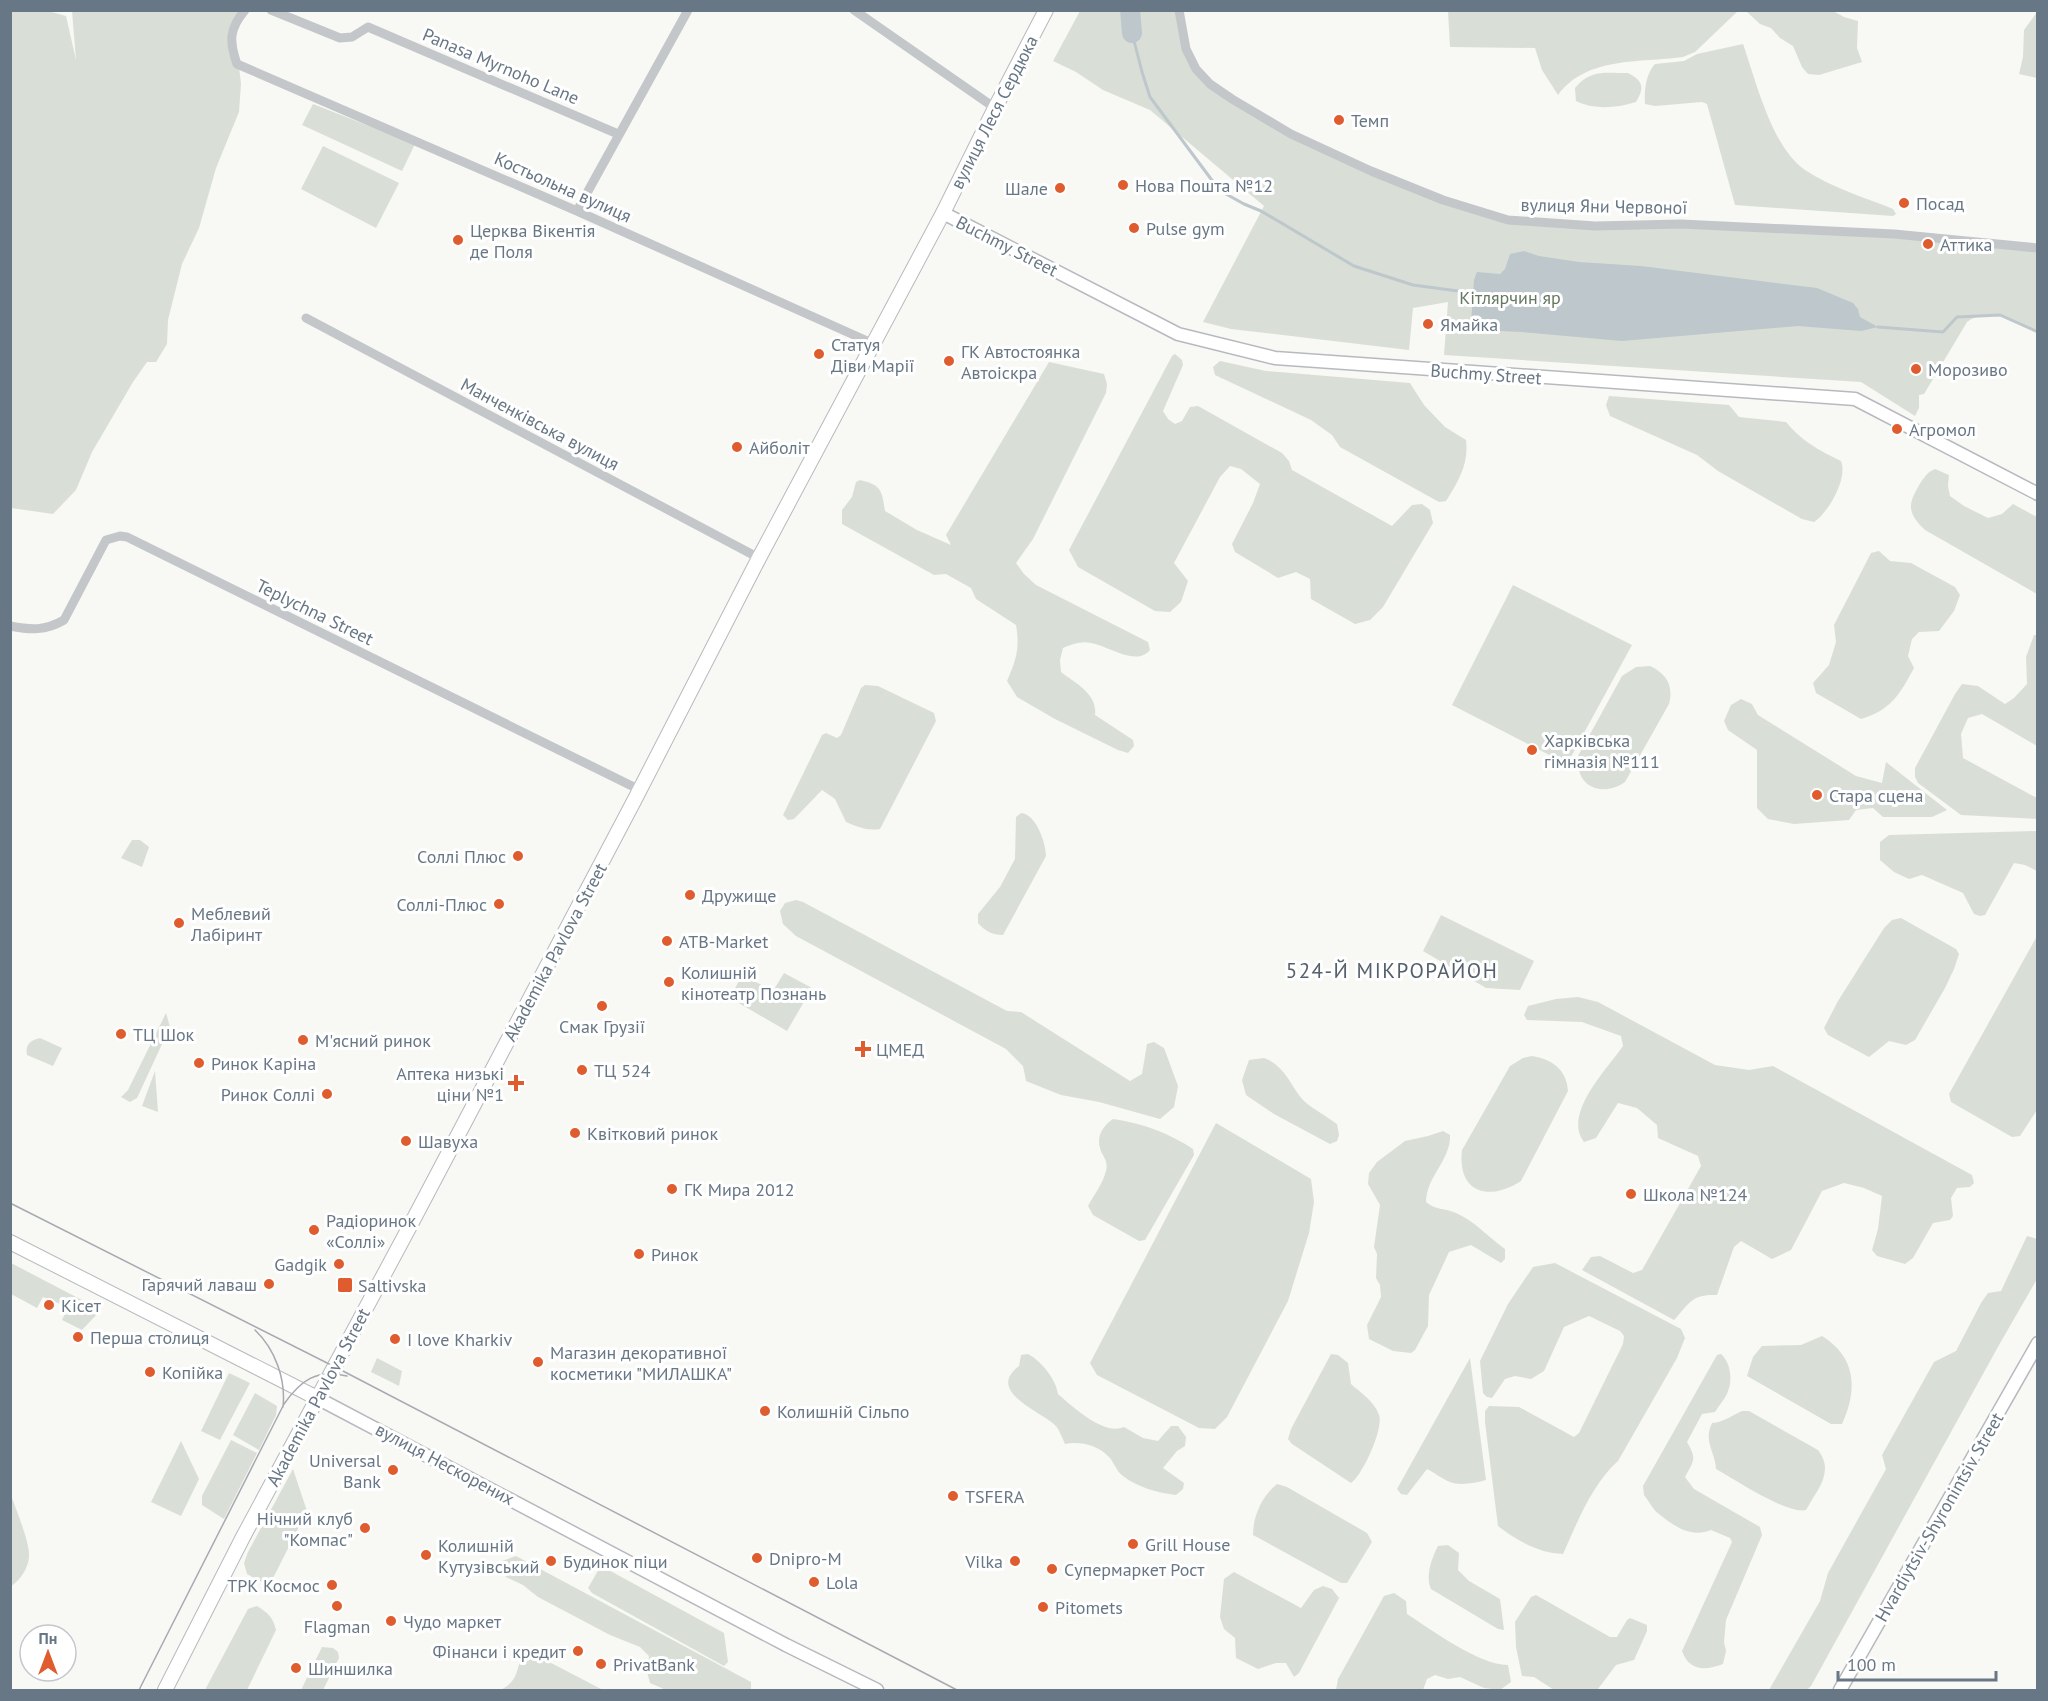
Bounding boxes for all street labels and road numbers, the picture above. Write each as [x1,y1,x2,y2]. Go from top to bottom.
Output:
street label: Panasa Myrnoho Lane [419,23,583,109]
street label: вулиця Леся Сердюка [945,31,1043,193]
street label: Костьольна вулиця [491,147,635,227]
street label: вулиця Яни Червоної [1521,193,1687,219]
street label: Buchmy Street [952,210,1062,282]
street label: Buchmy Street [1430,359,1542,389]
street label: Манченківська вулиця [457,372,623,476]
street label: Teplychna Street [253,574,377,650]
street label: Akademika Pavlova Street [498,859,612,1045]
street label: Akademika Pavlova Street [261,1304,375,1490]
street label: Hvardiytsiv-Shyronintsiv Street [1870,1408,2008,1626]
street label: вулиця Нескорених [372,1418,518,1510]

